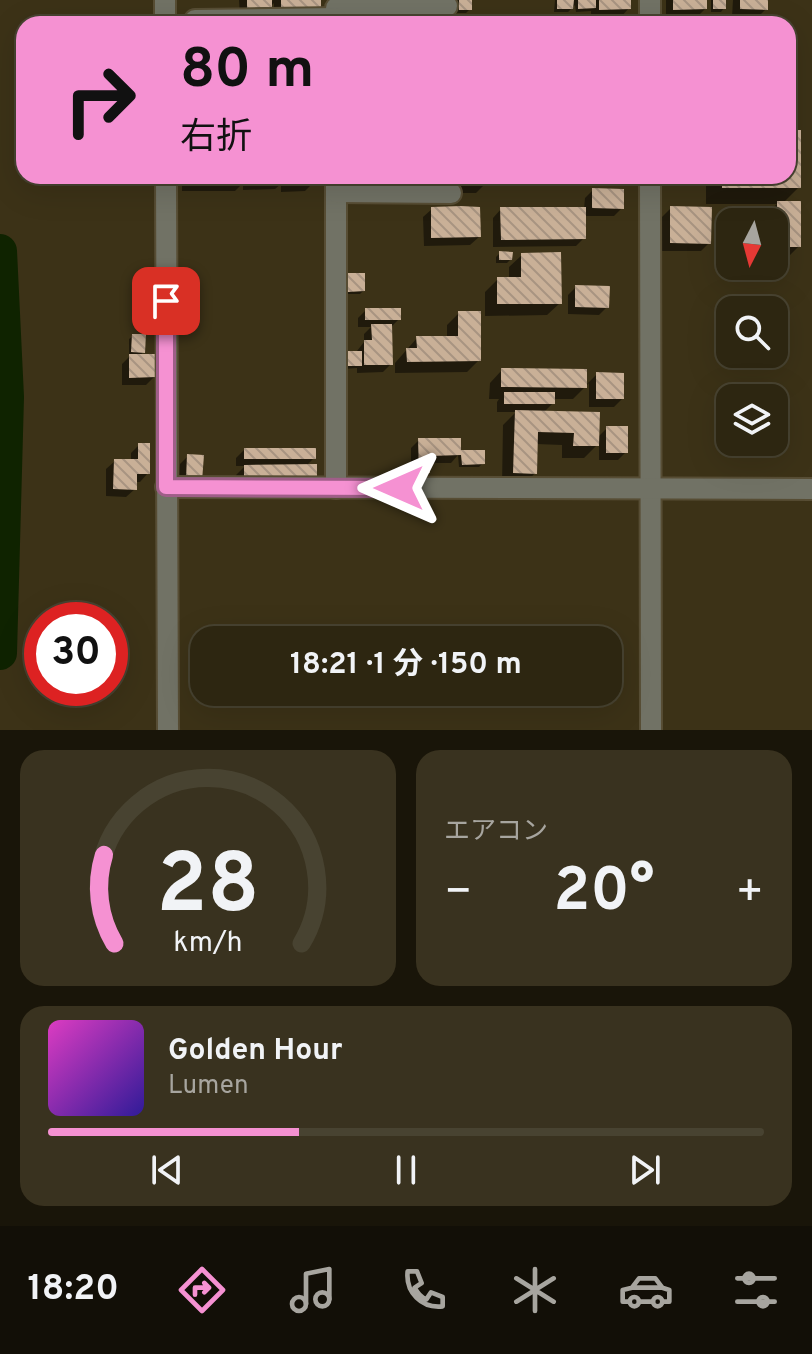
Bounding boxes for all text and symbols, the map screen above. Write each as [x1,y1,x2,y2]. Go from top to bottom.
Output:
text: 80 m [180,37,314,107]
icon: right [48,48,152,152]
text: 右折 [180,116,252,162]
north arrow [716,208,788,280]
map controls [716,208,788,456]
pin [132,267,200,335]
icon: arrive [144,279,188,323]
button: search [716,296,788,368]
button: layers [716,384,788,456]
position arrow [357,446,441,530]
speed limit sign: 30 [24,602,128,706]
text: 18:21 · 1 分 · 150 m [290,647,522,684]
text: エアコン [444,816,548,849]
text: 28 [156,837,260,942]
text: 20° [553,856,655,932]
text: − [444,866,472,922]
text: + [736,866,764,922]
text: km/h [173,926,243,962]
text: Golden Hour [168,1033,342,1070]
text: Lumen [168,1070,249,1103]
icon: previous [145,1148,189,1192]
icon: pause [384,1148,428,1192]
icon: next [623,1148,667,1192]
icon: directions [174,1262,230,1318]
icon: music [285,1262,341,1318]
icon: phone [396,1262,452,1318]
icon: climate [507,1262,563,1318]
icon: car [618,1262,674,1318]
icon: filters [728,1262,784,1318]
text: 18:20 [27,1267,119,1313]

